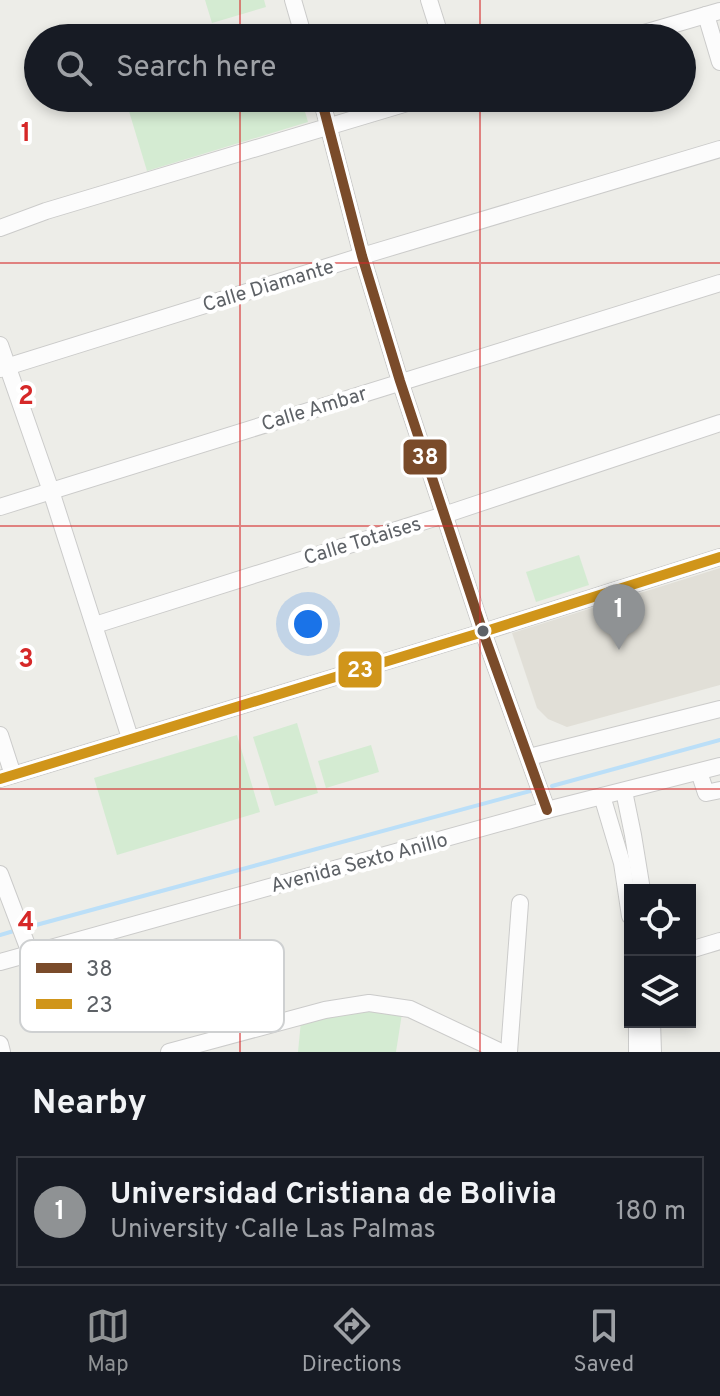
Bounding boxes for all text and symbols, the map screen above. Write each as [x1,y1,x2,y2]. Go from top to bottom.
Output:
search box [24,24,696,112]
icon: search [52,46,96,90]
text: Search here [116,50,276,87]
text: 1 [21,118,31,151]
street label: Calle Diamante [200,255,337,319]
text: 2 [18,381,34,414]
street label: Calle Ambar [259,381,371,438]
line badge: 38 [402,438,448,476]
text: 38 [411,445,439,472]
street label: Calle Totaises [301,512,424,572]
pin: 1 [593,584,645,650]
your location [288,604,328,644]
unlabelled marker [475,623,491,639]
text: 3 [18,644,34,677]
line badge: 23 [337,650,383,689]
text: 23 [347,658,373,685]
street label: Avenida Sexto Anillo [268,828,451,900]
map controls [624,884,696,1028]
button: locate [624,884,696,956]
text: 4 [18,907,34,940]
legend [20,940,284,1032]
button: layers [624,956,696,1028]
text: 38 [86,957,113,984]
text: 23 [86,993,113,1020]
text: Nearby [32,1083,147,1126]
text: Universidad Cristiana de Bolivia [110,1177,557,1214]
text: 1 [55,1196,65,1229]
text: 180 m [616,1196,686,1229]
text: University · Calle Las Palmas [110,1214,436,1247]
tab: Map [86,1304,130,1379]
tab: Directions [302,1304,402,1379]
tab: Saved [574,1304,634,1379]

